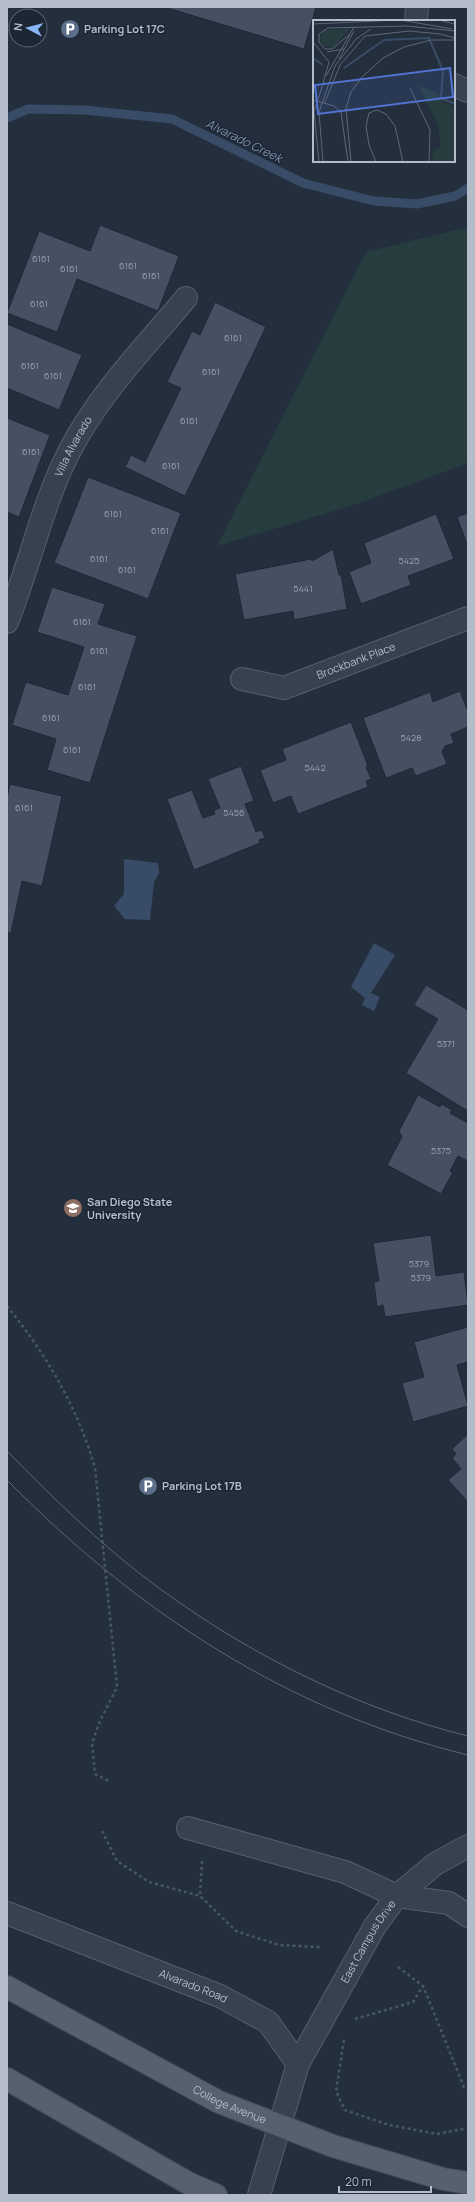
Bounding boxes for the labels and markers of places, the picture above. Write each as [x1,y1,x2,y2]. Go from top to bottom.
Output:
parking icon: Parking Lot 17C [59,18,81,40]
place label: Parking Lot 17C [84,21,165,36]
place label: San Diego State University [87,1194,173,1222]
school or university icon: San Diego State University [62,1197,84,1219]
parking icon: Parking Lot 17B [137,1475,159,1497]
place label: Parking Lot 17B [162,1478,242,1493]

